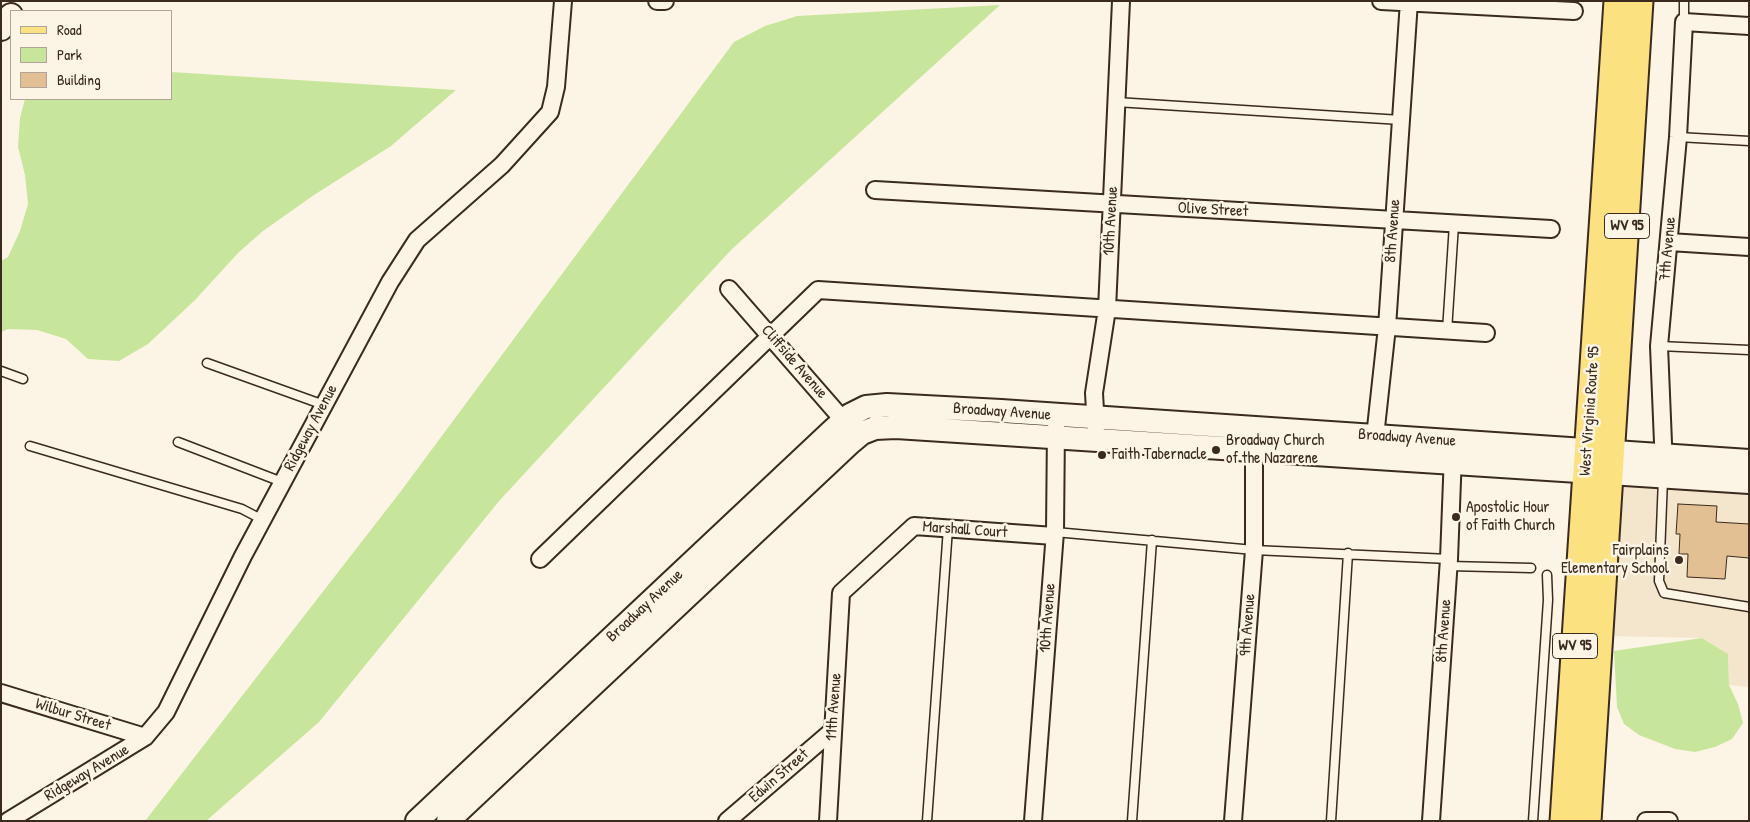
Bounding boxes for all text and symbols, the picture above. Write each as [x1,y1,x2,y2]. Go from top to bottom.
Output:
legend [10,10,172,100]
text: Road [57,19,82,40]
text: Park [57,44,82,65]
text: Building [57,69,101,90]
street label: 10th Avenue [1100,186,1122,256]
street label: Olive Street [1177,199,1249,221]
street label: 8th Avenue [1381,199,1405,263]
road number: WV 95 [1604,214,1650,238]
street label: 7th Avenue [1656,216,1680,282]
street label: Cliffside Avenue [757,321,831,403]
street label: West Virginia Route 95 [1576,345,1604,477]
street label: Ridgeway Avenue [280,381,342,475]
street label: Broadway Avenue [952,399,1052,425]
street label: Broadway Avenue [1357,425,1457,451]
place label: Broadway Church of the Nazarene [1226,431,1324,469]
marker: Broadway Church of the Nazarene [1210,444,1222,456]
place label: Faith Tabernacle [1112,445,1207,465]
marker: Faith Tabernacle [1096,449,1108,461]
place label: Apostolic Hour of Faith Church [1466,498,1555,536]
marker: Apostolic Hour of Faith Church [1450,511,1462,523]
street label: Marshall Court [922,517,1008,543]
place label: Fairplains Elementary School [1561,541,1669,579]
marker: Fairplains Elementary School [1673,554,1685,566]
street label: Broadway Avenue [603,566,687,646]
street label: 10th Avenue [1036,583,1060,653]
street label: 9th Avenue [1236,593,1260,657]
street label: 8th Avenue [1432,599,1456,663]
road number: WV 95 [1552,634,1598,658]
street label: 11th Avenue [822,672,846,742]
street label: Wilbur Street [33,694,113,736]
street label: Ridgeway Avenue [41,740,133,806]
street label: Edwin Street [745,745,813,807]

